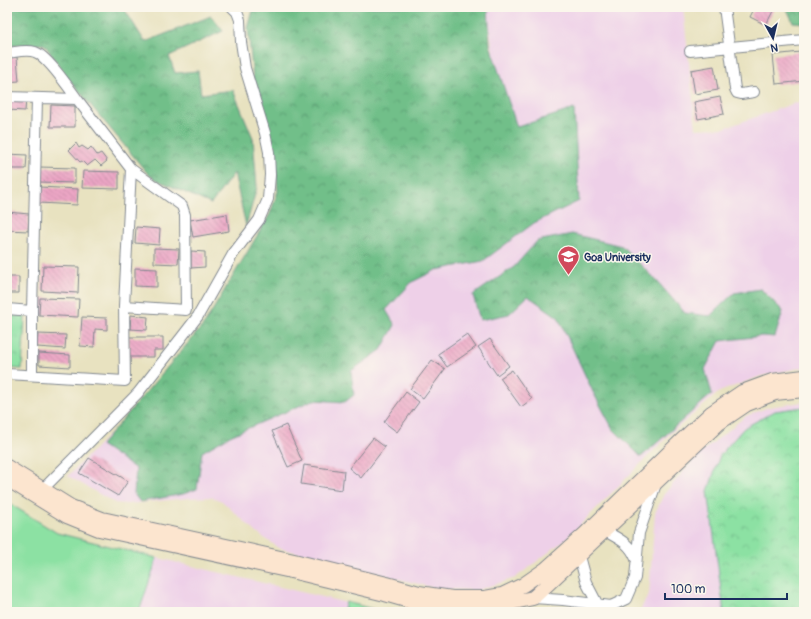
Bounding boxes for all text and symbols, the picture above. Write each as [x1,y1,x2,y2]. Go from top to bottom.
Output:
north arrow [753,18,793,58]
text: N [769,40,779,54]
school or university icon: Goa University [555,244,581,277]
place label: Goa University [584,251,651,264]
scale bar [665,575,787,601]
text: 100 m [671,582,706,597]

